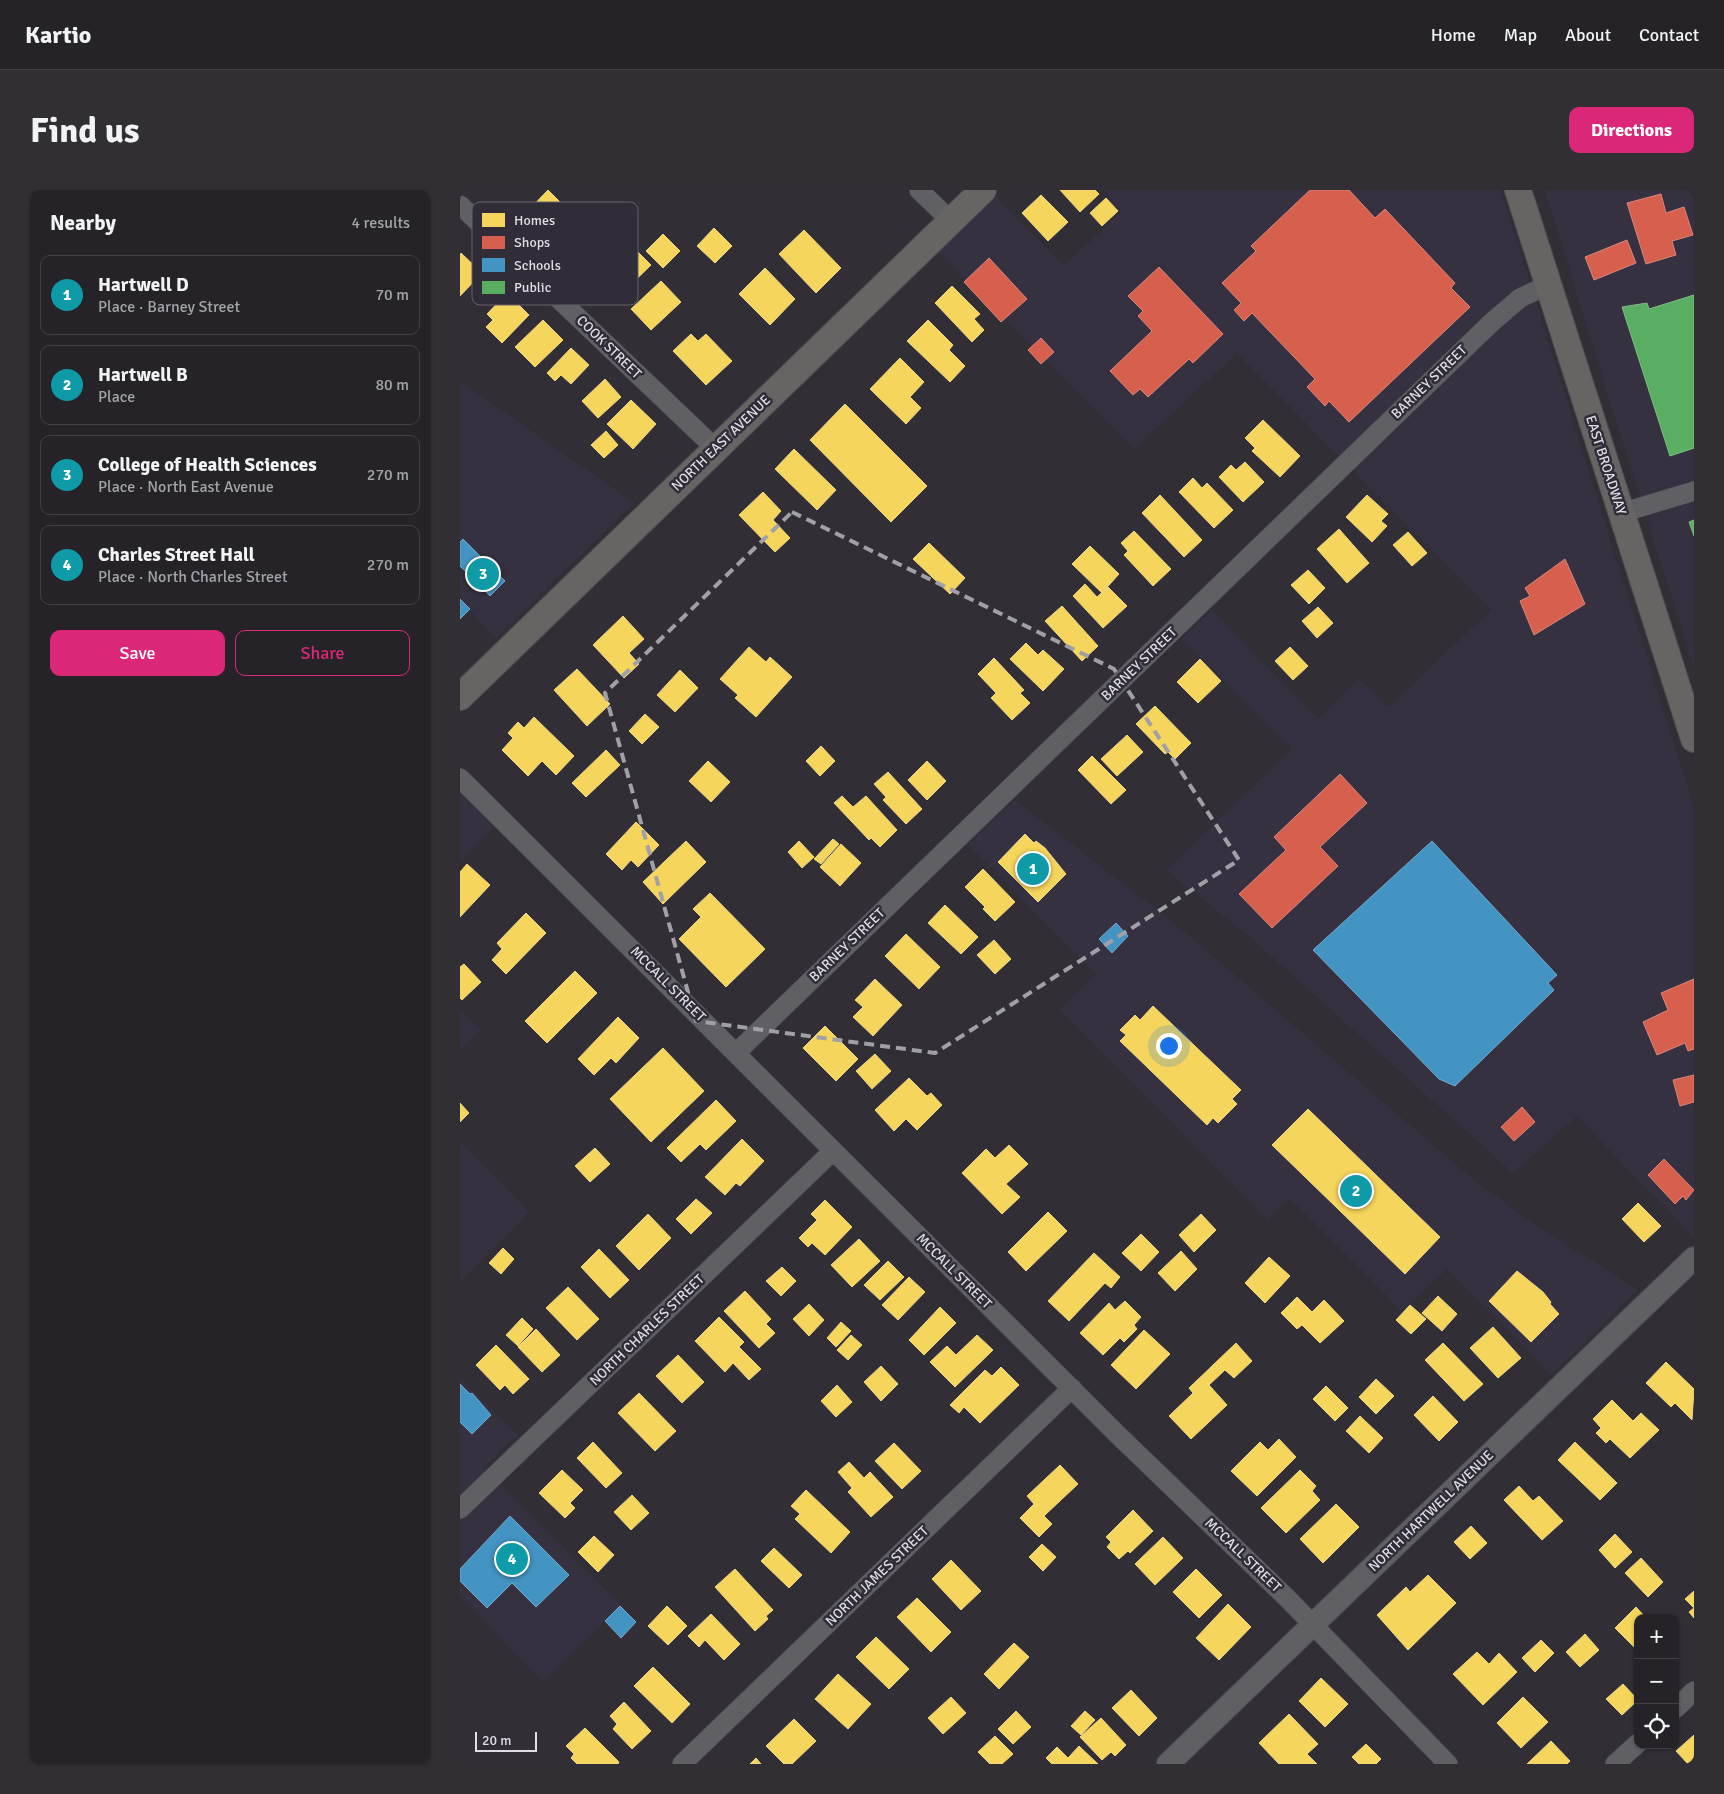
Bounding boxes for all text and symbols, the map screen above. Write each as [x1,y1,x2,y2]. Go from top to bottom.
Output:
text: Kartio [25,20,91,50]
text: Home [1431,24,1476,46]
text: Map [1504,24,1537,46]
text: About [1565,24,1611,46]
text: Contact [1639,24,1699,46]
button: Directions [1569,107,1694,153]
text: Find us [30,109,140,152]
legend [472,202,638,305]
text: Nearby [50,210,116,236]
text: Homes [514,212,555,229]
text: 4 results [351,213,410,233]
text: Shops [514,234,550,251]
text: Schools [514,257,561,274]
text: Hartwell D [98,273,189,297]
text: Public [514,279,552,296]
text: 1 [63,285,71,305]
text: 70 m [375,285,409,305]
text: Place · Barney Street [98,297,240,317]
street label: COOK STREET [573,312,645,382]
street label: BARNEY STREET [1388,342,1470,422]
text: Hartwell B [98,363,188,387]
text: 2 [63,375,71,395]
text: 80 m [375,375,409,395]
text: Place [98,387,135,407]
street label: NORTH EAST AVENUE [668,391,774,495]
street label: EAST BROADWAY [1582,413,1630,517]
text: College of Health Sciences [98,453,317,477]
text: 3 [63,465,71,485]
text: 270 m [367,465,409,485]
text: Place · North East Avenue [98,477,274,497]
text: Charles Street Hall [98,543,255,567]
text: 4 [63,555,71,575]
text: 270 m [367,555,409,575]
pin: 3 [467,555,499,593]
text: Place · North Charles Street [98,567,288,587]
street label: BARNEY STREET [1098,624,1180,704]
button: Save [50,630,225,676]
button: Share [235,630,410,676]
pin: 1 [1017,850,1049,888]
street label: BARNEY STREET [806,905,888,985]
street label: MCCALL STREET [627,943,709,1025]
your location [1156,1033,1182,1059]
pin: 2 [1340,1172,1372,1210]
street label: MCCALL STREET [913,1230,995,1312]
street label: NORTH CHARLES STREET [586,1271,708,1389]
street label: NORTH HARTWELL AVENUE [1365,1447,1497,1575]
street label: MCCALL STREET [1201,1514,1285,1596]
street label: NORTH JAMES STREET [822,1522,932,1630]
pin: 4 [496,1540,528,1578]
map controls [1634,1614,1679,1749]
button: + [1634,1614,1679,1659]
button: − [1634,1659,1679,1704]
button: locate [1634,1704,1679,1749]
scale bar [475,1729,538,1752]
text: 20 m [482,1732,511,1749]

